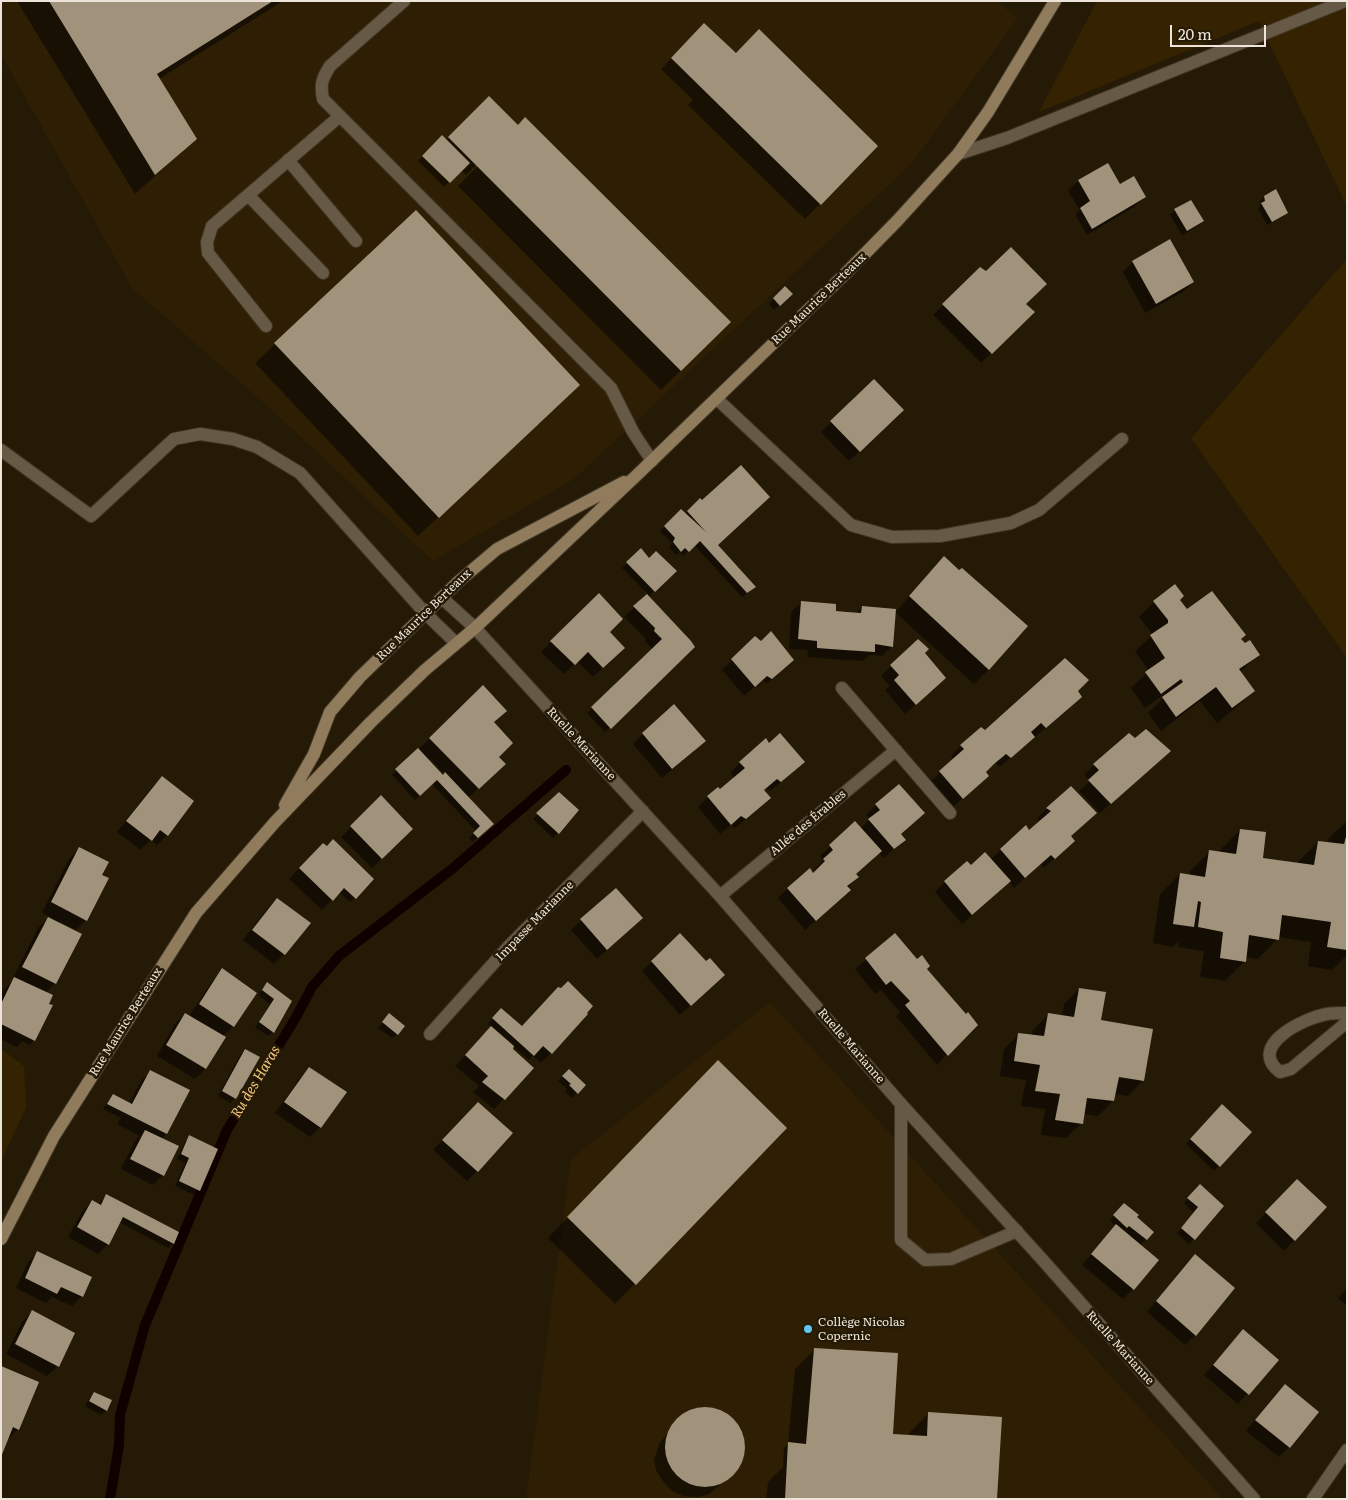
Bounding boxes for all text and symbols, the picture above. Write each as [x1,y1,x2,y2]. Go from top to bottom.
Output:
scale bar [1173,15,1269,47]
text: 20 m [1178,22,1212,45]
street label: Rue Maurice Berteaux [769,250,869,348]
street label: Rue Maurice Berteaux [374,566,474,664]
street label: Ruelle Marianne [544,705,618,783]
street label: Allée des Érables [767,787,849,859]
street label: Impasse Marianne [493,878,577,964]
street label: Rue Maurice Berteaux [87,965,165,1079]
street label: Ruelle Marianne [815,1006,887,1086]
water label: Ru des Haras [228,1043,284,1121]
street label: Ruelle Marianne [1083,1308,1157,1388]
place label: Collège Nicolas Copernic [818,1315,905,1343]
marker: Collège Nicolas Copernic [802,1323,814,1335]

